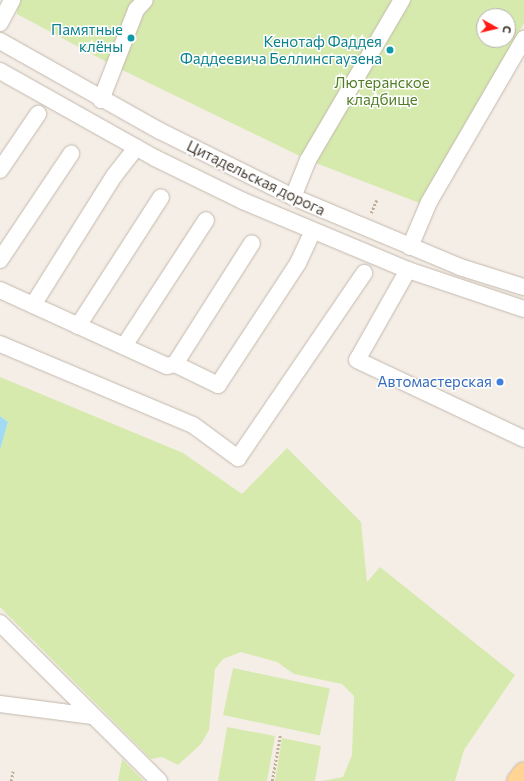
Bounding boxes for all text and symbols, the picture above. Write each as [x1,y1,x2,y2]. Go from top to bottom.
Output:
north arrow [476,8,516,48]
place label: Памятные клёны [51,20,123,55]
text: С [500,25,514,34]
place label: Кенотаф Фаддея Фаддеевича Беллинсгаузена [180,32,382,67]
marker: Памятные клёны [126,33,136,43]
marker: Кенотаф Фаддея Фаддеевича Беллинсгаузена [385,45,395,55]
park label: Лютеранское кладбище [334,73,430,108]
street label: Цитадельская дорога [184,137,328,219]
place label: Автомастерская [377,373,492,391]
marker: Автомастерская [495,377,505,387]

